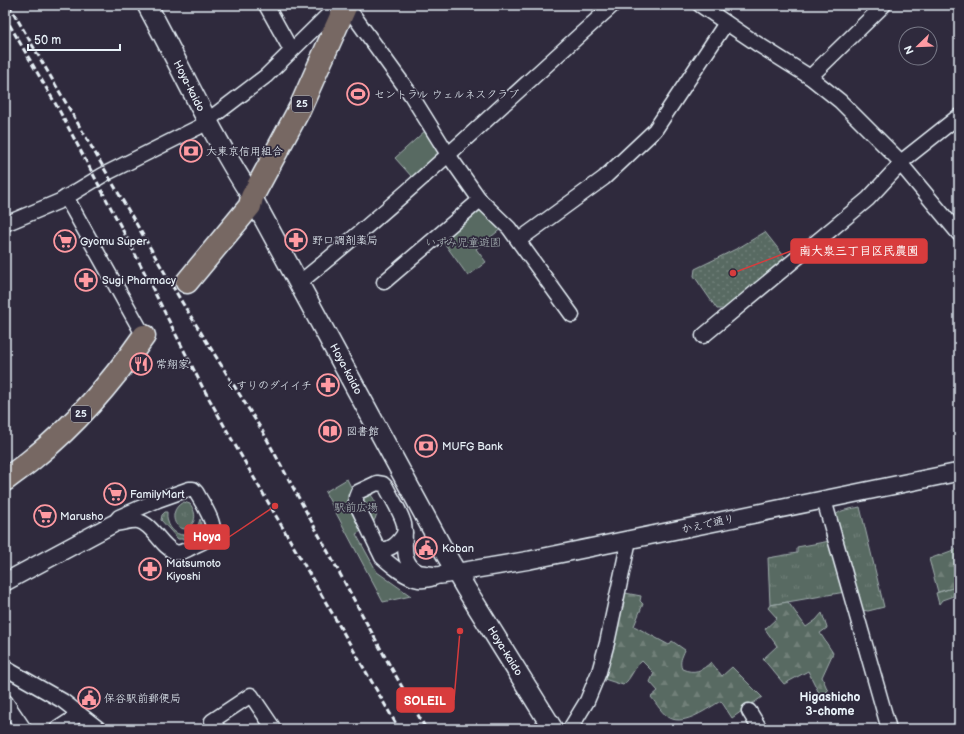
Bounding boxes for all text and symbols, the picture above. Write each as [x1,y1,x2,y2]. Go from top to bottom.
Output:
scale bar [28,26,120,52]
north arrow [898,26,938,66]
text: 50 m [34,33,61,48]
text: N [902,43,917,56]
street label: Hoya-kaido [171,58,207,114]
sports icon: セントラル ウェルネスクラブ [345,81,371,107]
place label: セントラル ウェルネスクラブ [374,88,519,101]
road number: 25 [292,96,312,112]
bank icon: 大東京信用組合 [178,138,204,164]
place label: 大東京信用組合 [206,145,283,158]
pharmacy icon: 野口調剤薬局 [283,227,309,253]
supermarket icon: Gyomu Super [52,228,78,254]
place label: 野口調剤薬局 [312,234,378,247]
place label: Gyomu Super [80,235,148,248]
park label: いずみ児童遊園 [425,236,501,249]
callout: 南大泉三丁目区民農園 [791,239,927,263]
text: 南大泉三丁目区民農園 [799,244,919,259]
pharmacy icon: Sugi Pharmacy [73,267,99,293]
place label: Sugi Pharmacy [102,274,176,287]
street label: Hoya-kaido [327,341,365,397]
restaurant icon: 常翔家 [128,351,154,377]
place label: 常翔家 [156,358,189,371]
pharmacy icon: くすりのダイイチ [315,372,341,398]
place label: くすりのダイイチ [225,379,312,392]
road number: 25 [71,406,91,422]
library icon: 図書館 [317,418,343,444]
place label: 図書館 [346,425,379,438]
bank icon: MUFG Bank [413,433,439,459]
place label: MUFG Bank [442,440,503,453]
supermarket icon: FamilyMart [102,481,128,507]
place label: FamilyMart [130,488,185,501]
park label: 駅前広場 [334,501,378,514]
supermarket icon: Marusho [32,503,58,529]
place label: Marusho [60,510,104,523]
street label: かえで通り [680,512,736,536]
callout: Hoya [185,525,229,549]
text: Hoya [193,530,221,545]
public building icon: Koban [413,535,439,561]
place label: Koban [442,542,474,555]
pharmacy icon: Matsumoto Kiyoshi [137,556,163,582]
place label: Matsumoto Kiyoshi [166,557,221,583]
street label: Hoya-kaido [485,624,525,678]
public building icon: 保谷駅前郵便局 [76,685,102,711]
callout: SOLEIL [397,688,454,712]
district label: Higashicho 3-chome [800,690,861,719]
place label: 保谷駅前郵便局 [104,692,181,705]
text: SOLEIL [404,694,446,709]

